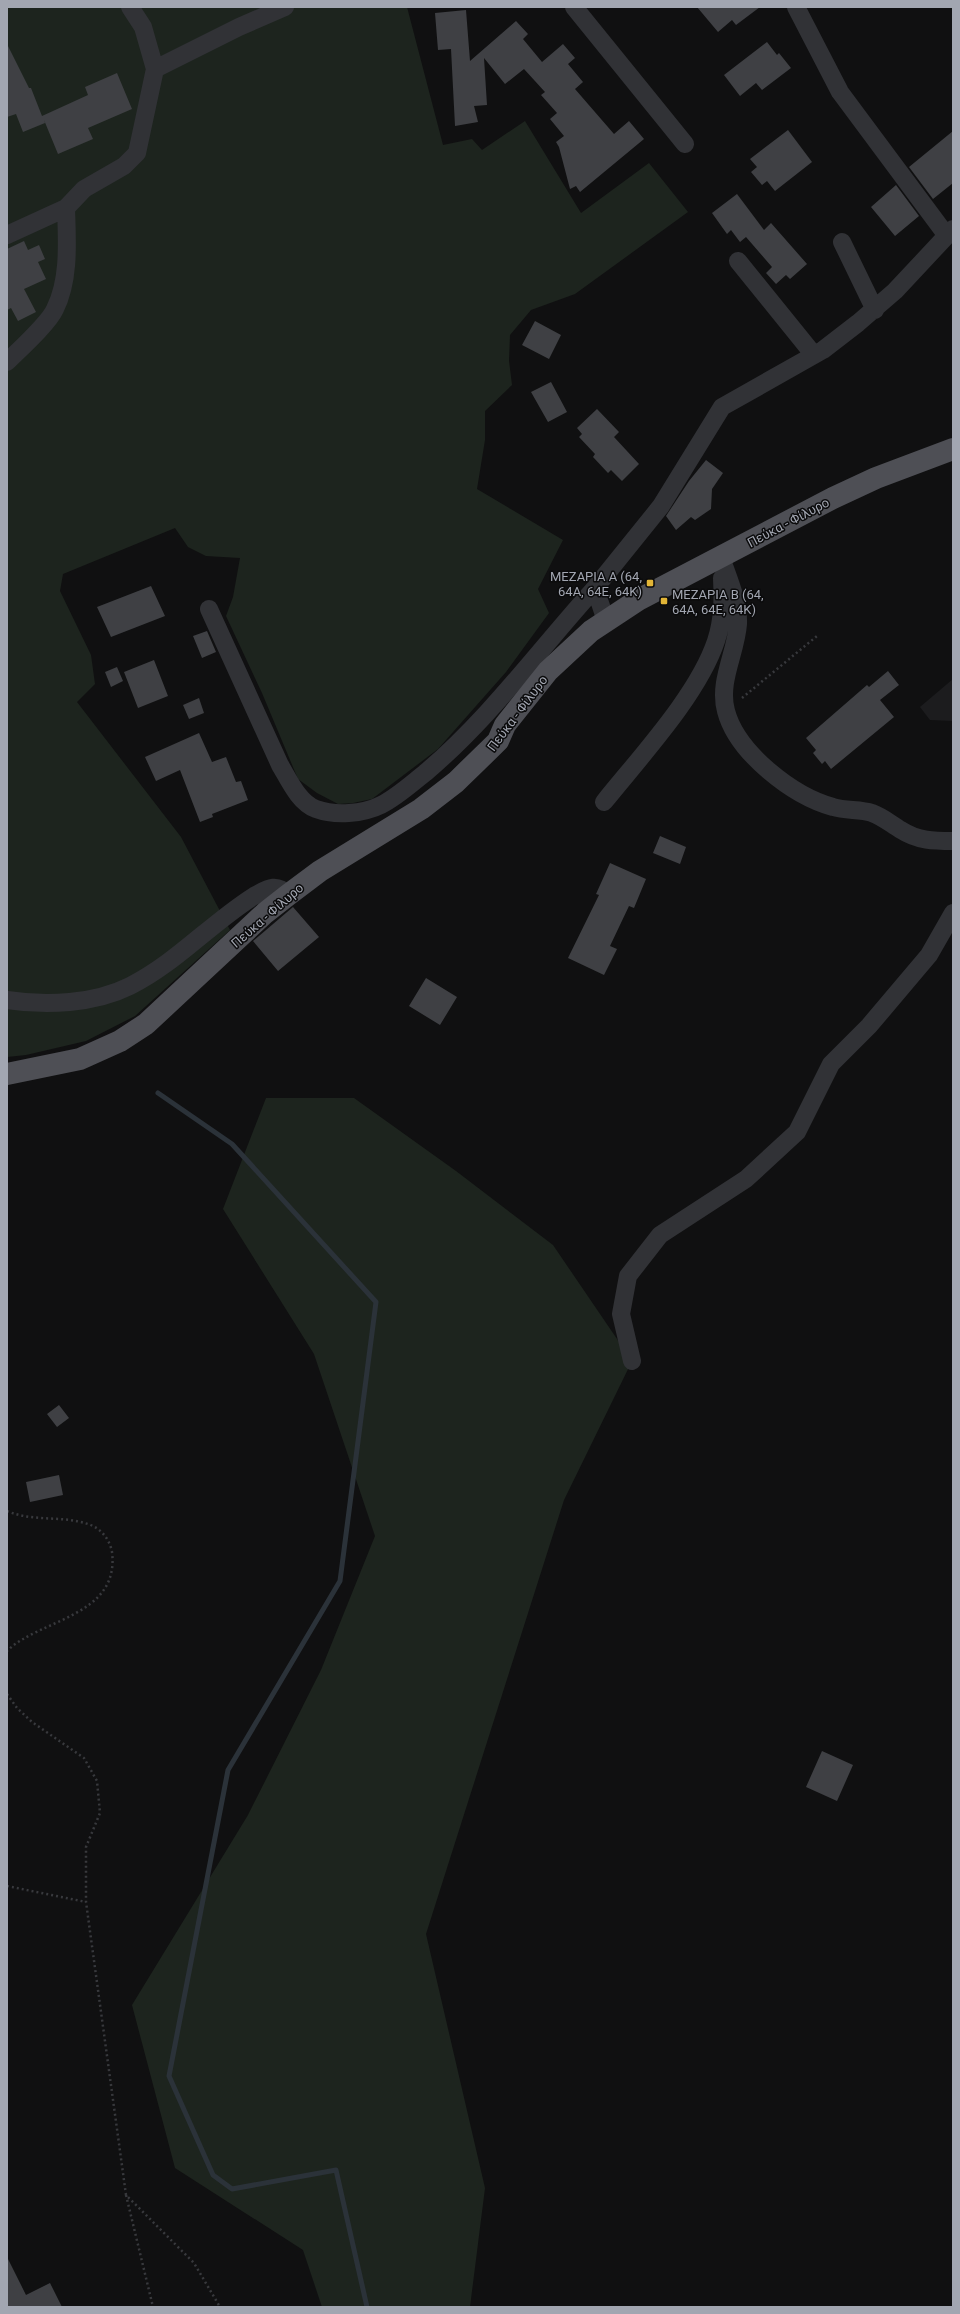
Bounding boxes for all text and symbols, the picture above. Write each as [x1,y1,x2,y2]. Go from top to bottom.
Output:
street label: Πεύκα - Φίλυρο [745,495,832,550]
place label: ΜΕΖΑΡΙΑ A (64, 64Α, 64Ε, 64Κ) [550,569,642,599]
marker: ΜΕΖΑΡΙΑ A (64, 64Α, 64Ε, 64Κ) [645,578,655,588]
place label: ΜΕΖΑΡΙΑ B (64, 64Α, 64Ε, 64Κ) [672,587,764,617]
marker: ΜΕΖΑΡΙΑ B (64, 64Α, 64Ε, 64Κ) [659,596,669,606]
street label: Πεύκα - Φίλυρο [484,673,551,754]
street label: Πεύκα - Φίλυρο [228,880,306,951]

